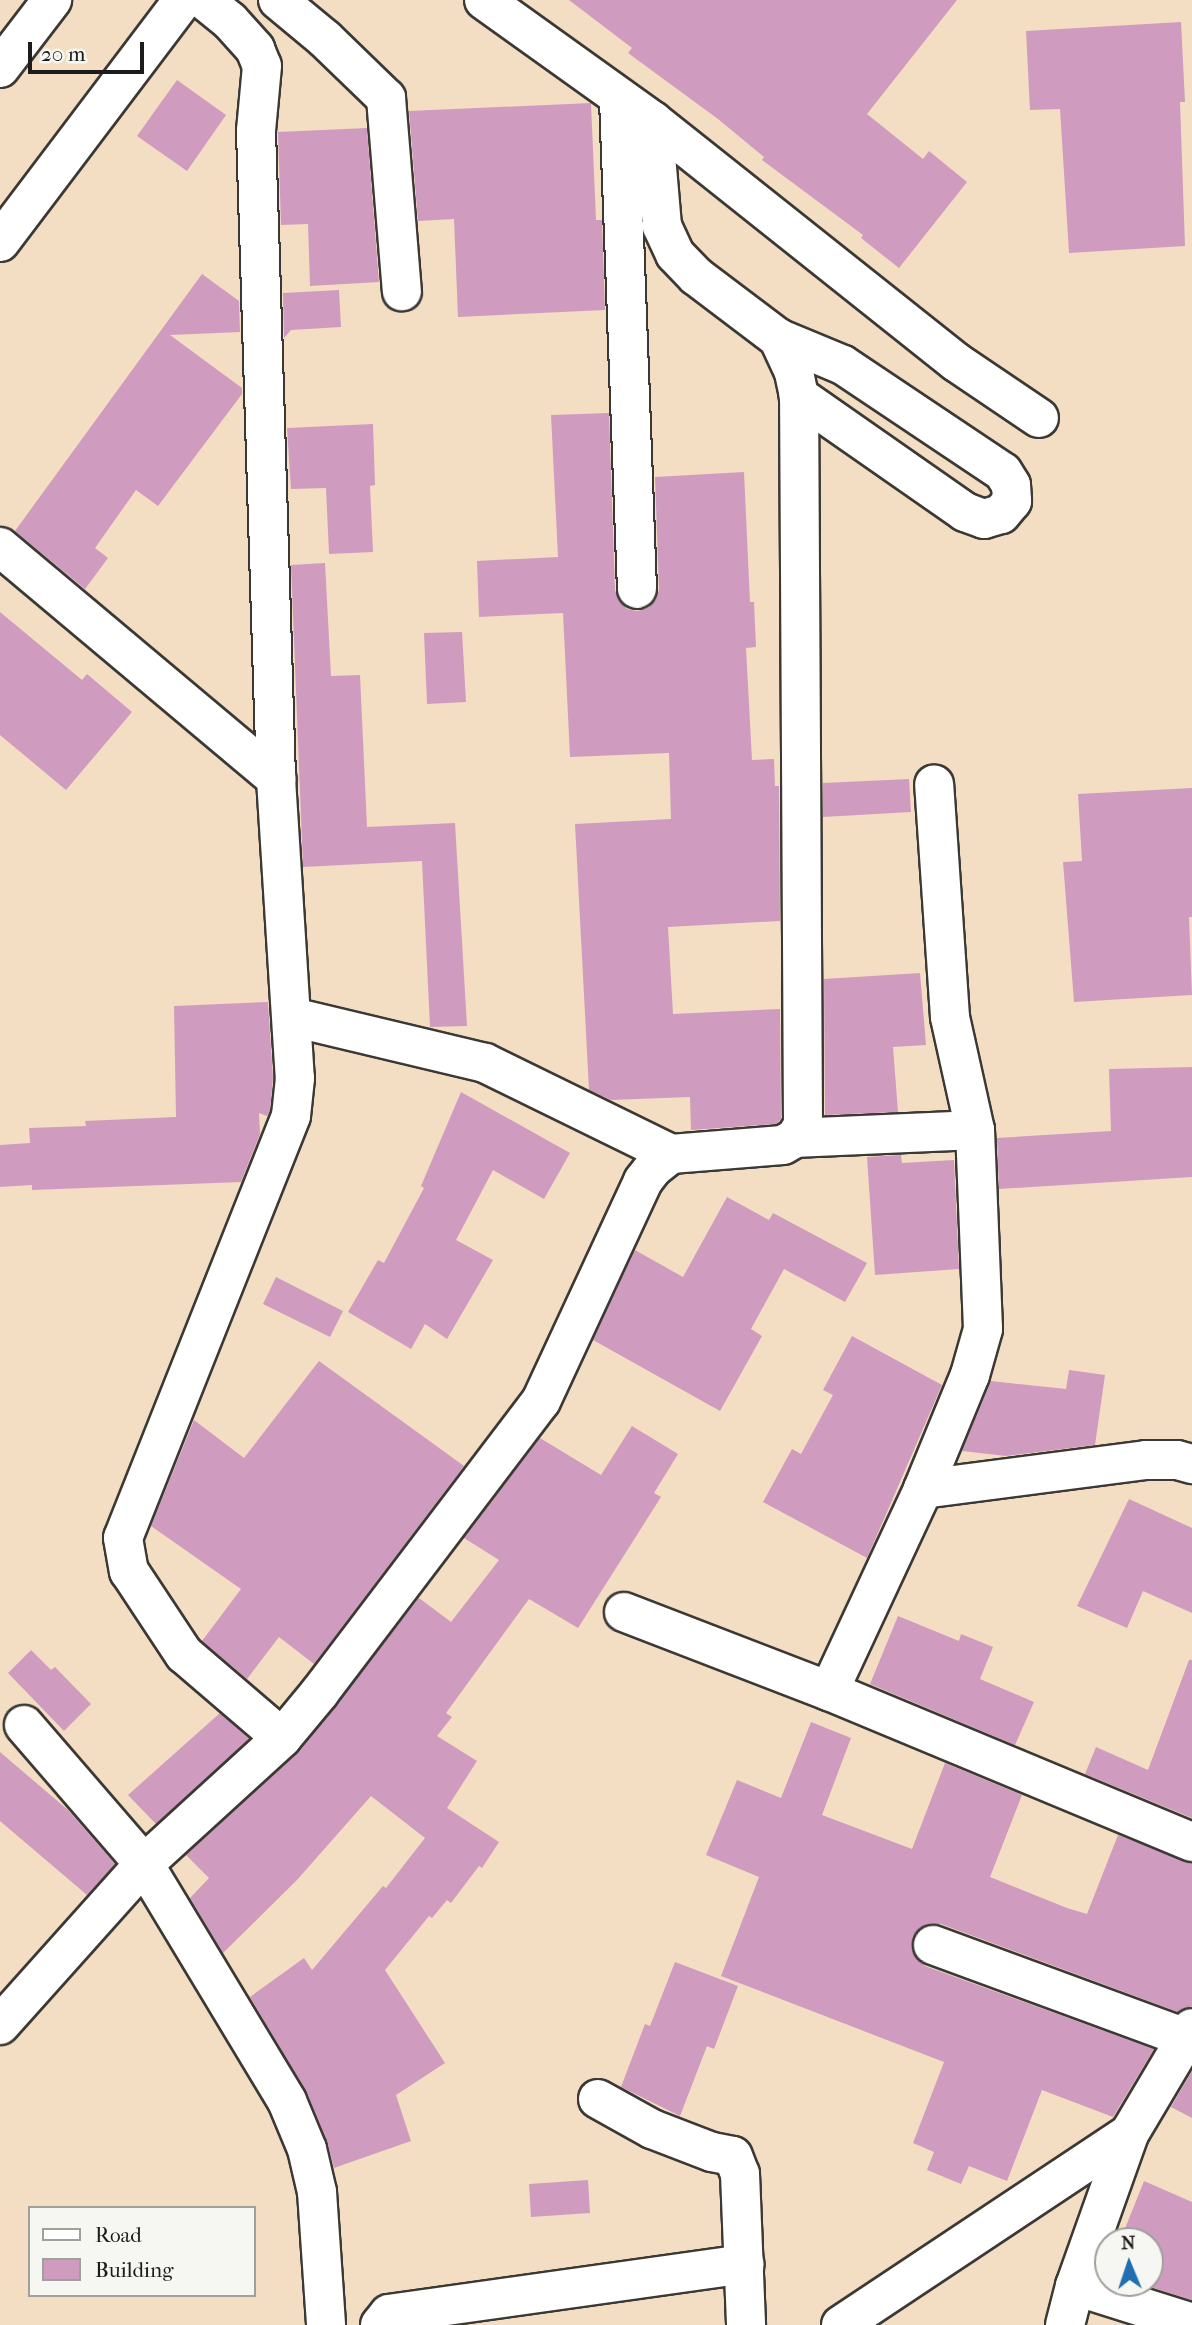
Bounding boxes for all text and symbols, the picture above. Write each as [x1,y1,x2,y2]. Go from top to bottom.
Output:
scale bar [32,28,147,72]
text: 20 m [41,42,85,66]
legend [28,2206,256,2297]
text: Road [95,2223,142,2247]
north arrow [1094,2227,1164,2297]
text: N [1121,2232,1136,2254]
text: Building [95,2258,173,2282]

